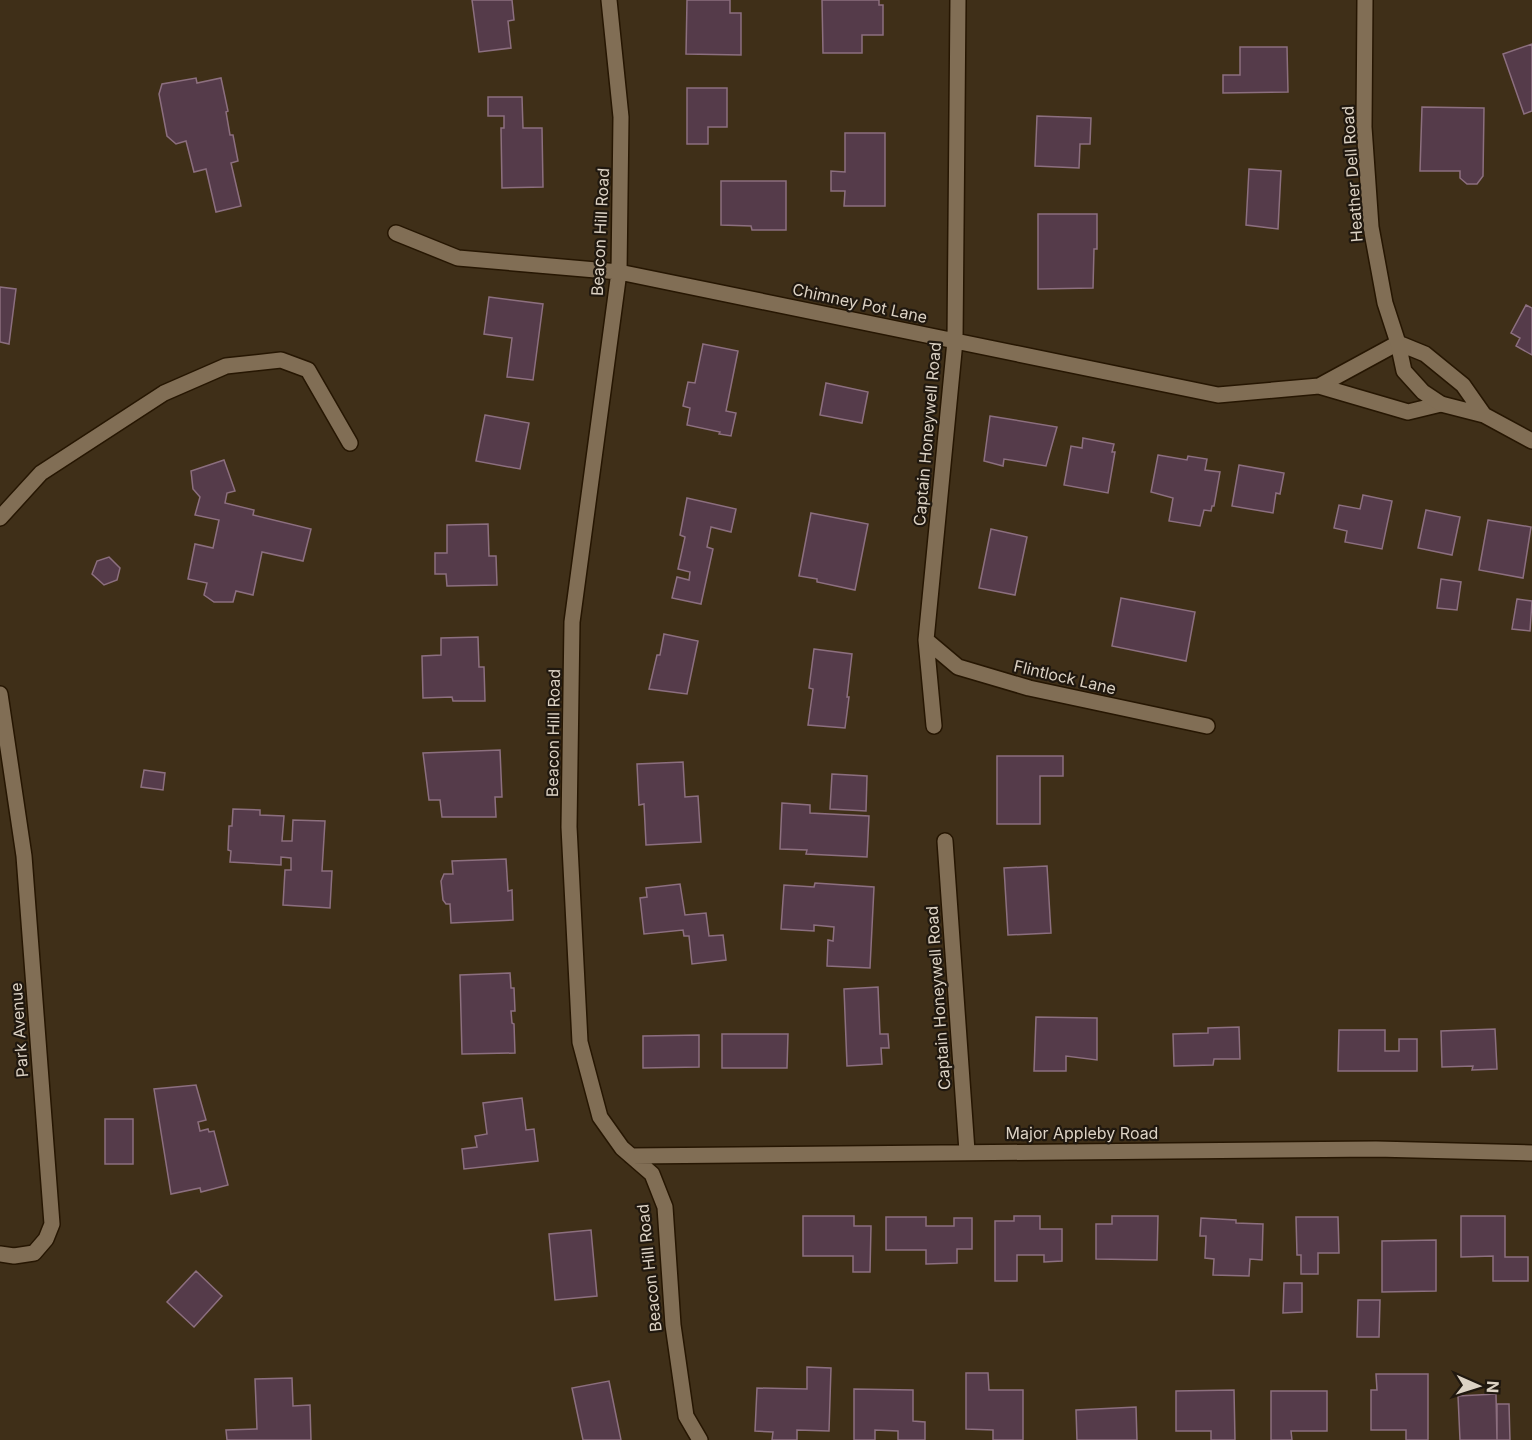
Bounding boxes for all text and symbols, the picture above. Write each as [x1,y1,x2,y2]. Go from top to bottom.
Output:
street label: Heather Dell Road [1337,105,1367,243]
street label: Beacon Hill Road [587,167,613,297]
street label: Chimney Pot Lane [791,279,929,327]
street label: Captain Honeywell Road [909,341,945,527]
street label: Flintlock Lane [1012,655,1118,699]
street label: Beacon Hill Road [542,669,564,797]
street label: Captain Honeywell Road [922,905,954,1091]
street label: Park Avenue [6,982,32,1078]
street label: Major Appleby Road [1006,1123,1158,1143]
street label: Beacon Hill Road [632,1203,666,1333]
north arrow [1448,1356,1508,1416]
text: N [1483,1380,1503,1393]

